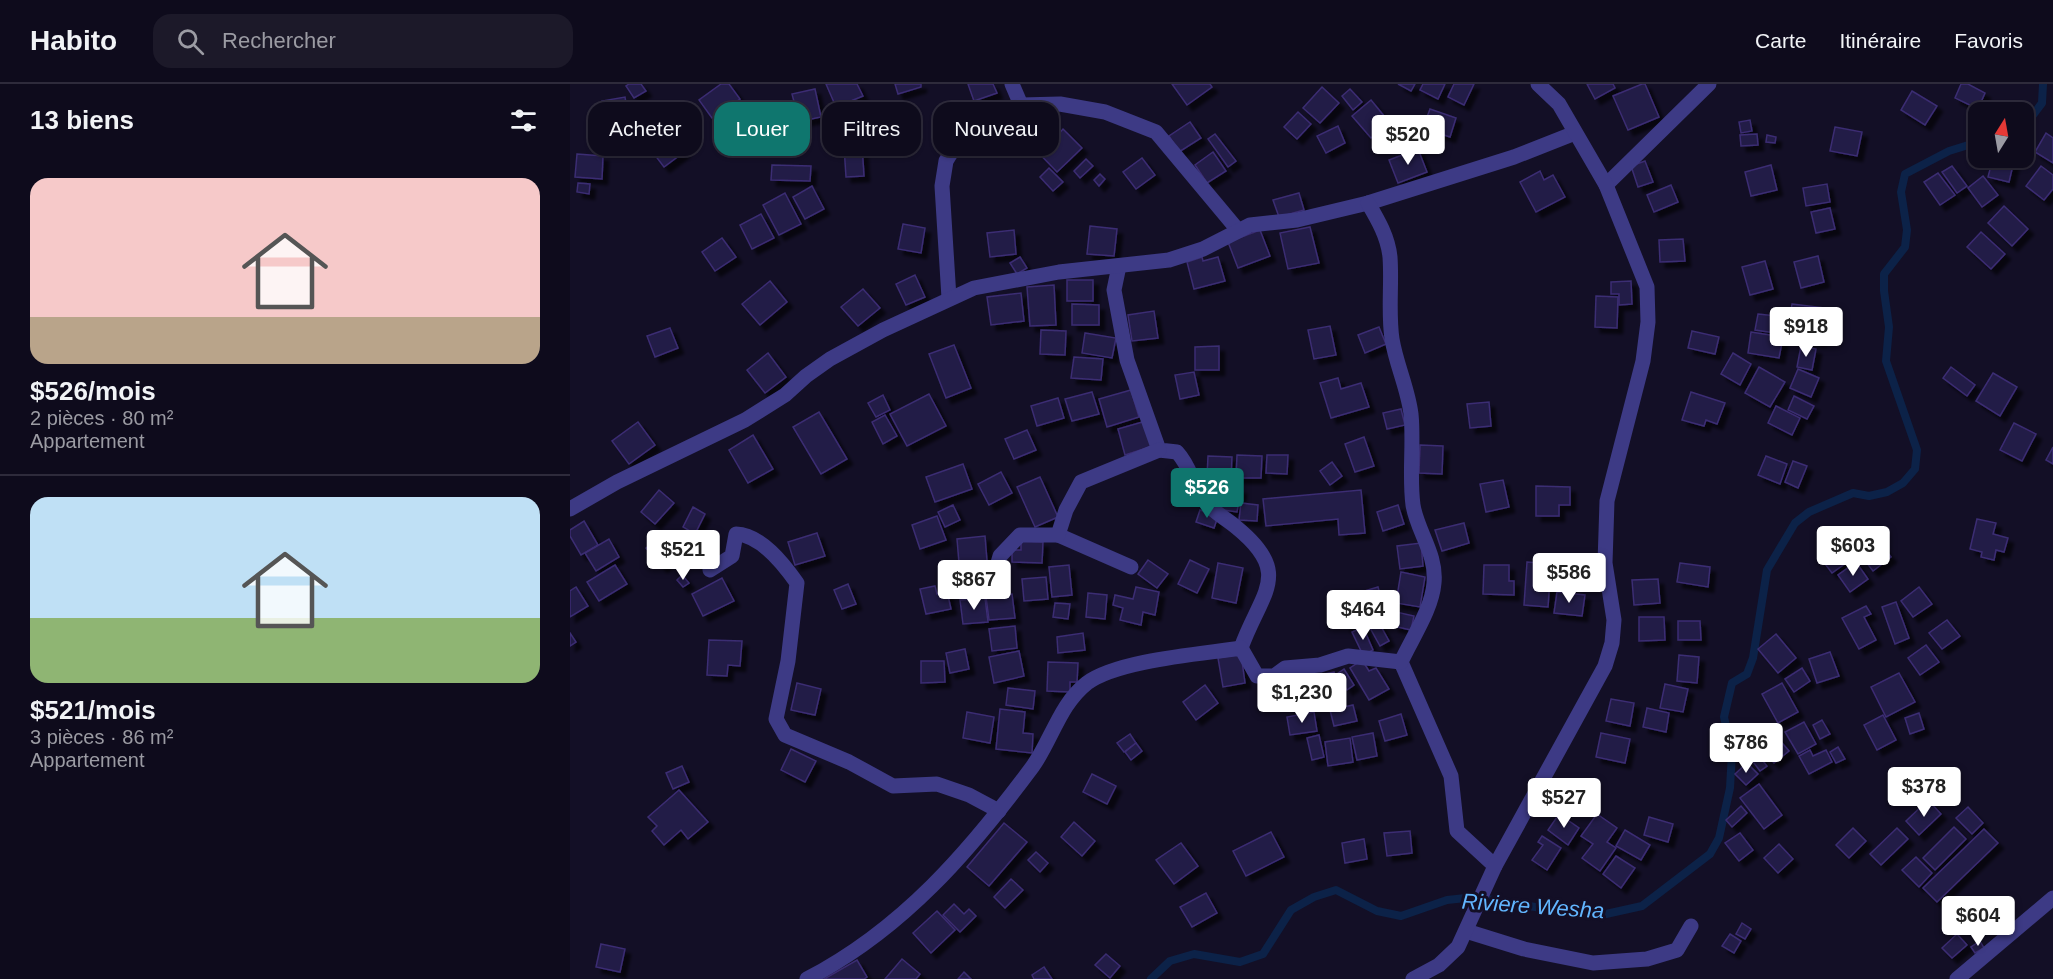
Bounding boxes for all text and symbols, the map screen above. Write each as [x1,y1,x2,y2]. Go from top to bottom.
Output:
search box [153,14,573,68]
text: Habito [30,25,117,56]
icon: search [174,25,207,58]
text: Rechercher [222,28,336,53]
text: Carte [1755,29,1806,52]
text: Itinéraire [1839,29,1921,52]
text: Favoris [1954,29,2023,52]
chip: Acheter [588,102,702,156]
chip: Louer [714,102,810,156]
chip: Filtres [822,102,921,156]
chip: Nouveau [933,102,1059,156]
north arrow [1968,102,2034,168]
map controls [1968,102,2034,168]
icon: filters [507,104,540,137]
text: 13 biens [30,105,134,135]
pin: $520 [1372,115,1444,166]
text: $520 [1386,123,1430,145]
icon: home [231,217,339,325]
pin: $918 [1770,307,1842,358]
text: $918 [1784,315,1828,337]
text: $526/mois [30,376,156,406]
text: 2 pièces · 80 m² [30,407,173,429]
text: Appartement [30,430,145,452]
pin: $526 [1171,468,1243,519]
text: $526 [1185,476,1229,498]
pin: $603 [1817,526,1889,577]
pin: $521 [647,530,719,581]
text: $603 [1831,534,1875,556]
icon: home [231,536,339,644]
text: $521 [661,538,705,560]
pin: $586 [1533,553,1605,604]
pin: $867 [938,560,1010,611]
text: $586 [1547,561,1591,583]
text: $867 [952,568,996,590]
pin: $464 [1327,590,1399,641]
text: $464 [1341,598,1385,620]
pin: $1,230 [1253,673,1351,724]
text: $1,230 [1271,681,1333,703]
text: $521/mois [30,695,156,725]
pin: $786 [1710,723,1782,774]
text: 3 pièces · 86 m² [30,726,173,748]
text: $786 [1724,731,1768,753]
text: Appartement [30,749,145,771]
pin: $378 [1888,767,1960,818]
text: $378 [1902,775,1946,797]
pin: $527 [1528,778,1600,829]
text: $527 [1542,786,1586,808]
water label: Riviere Wesha [1461,889,1605,923]
pin: $604 [1942,896,2014,947]
text: $604 [1956,904,2000,926]

